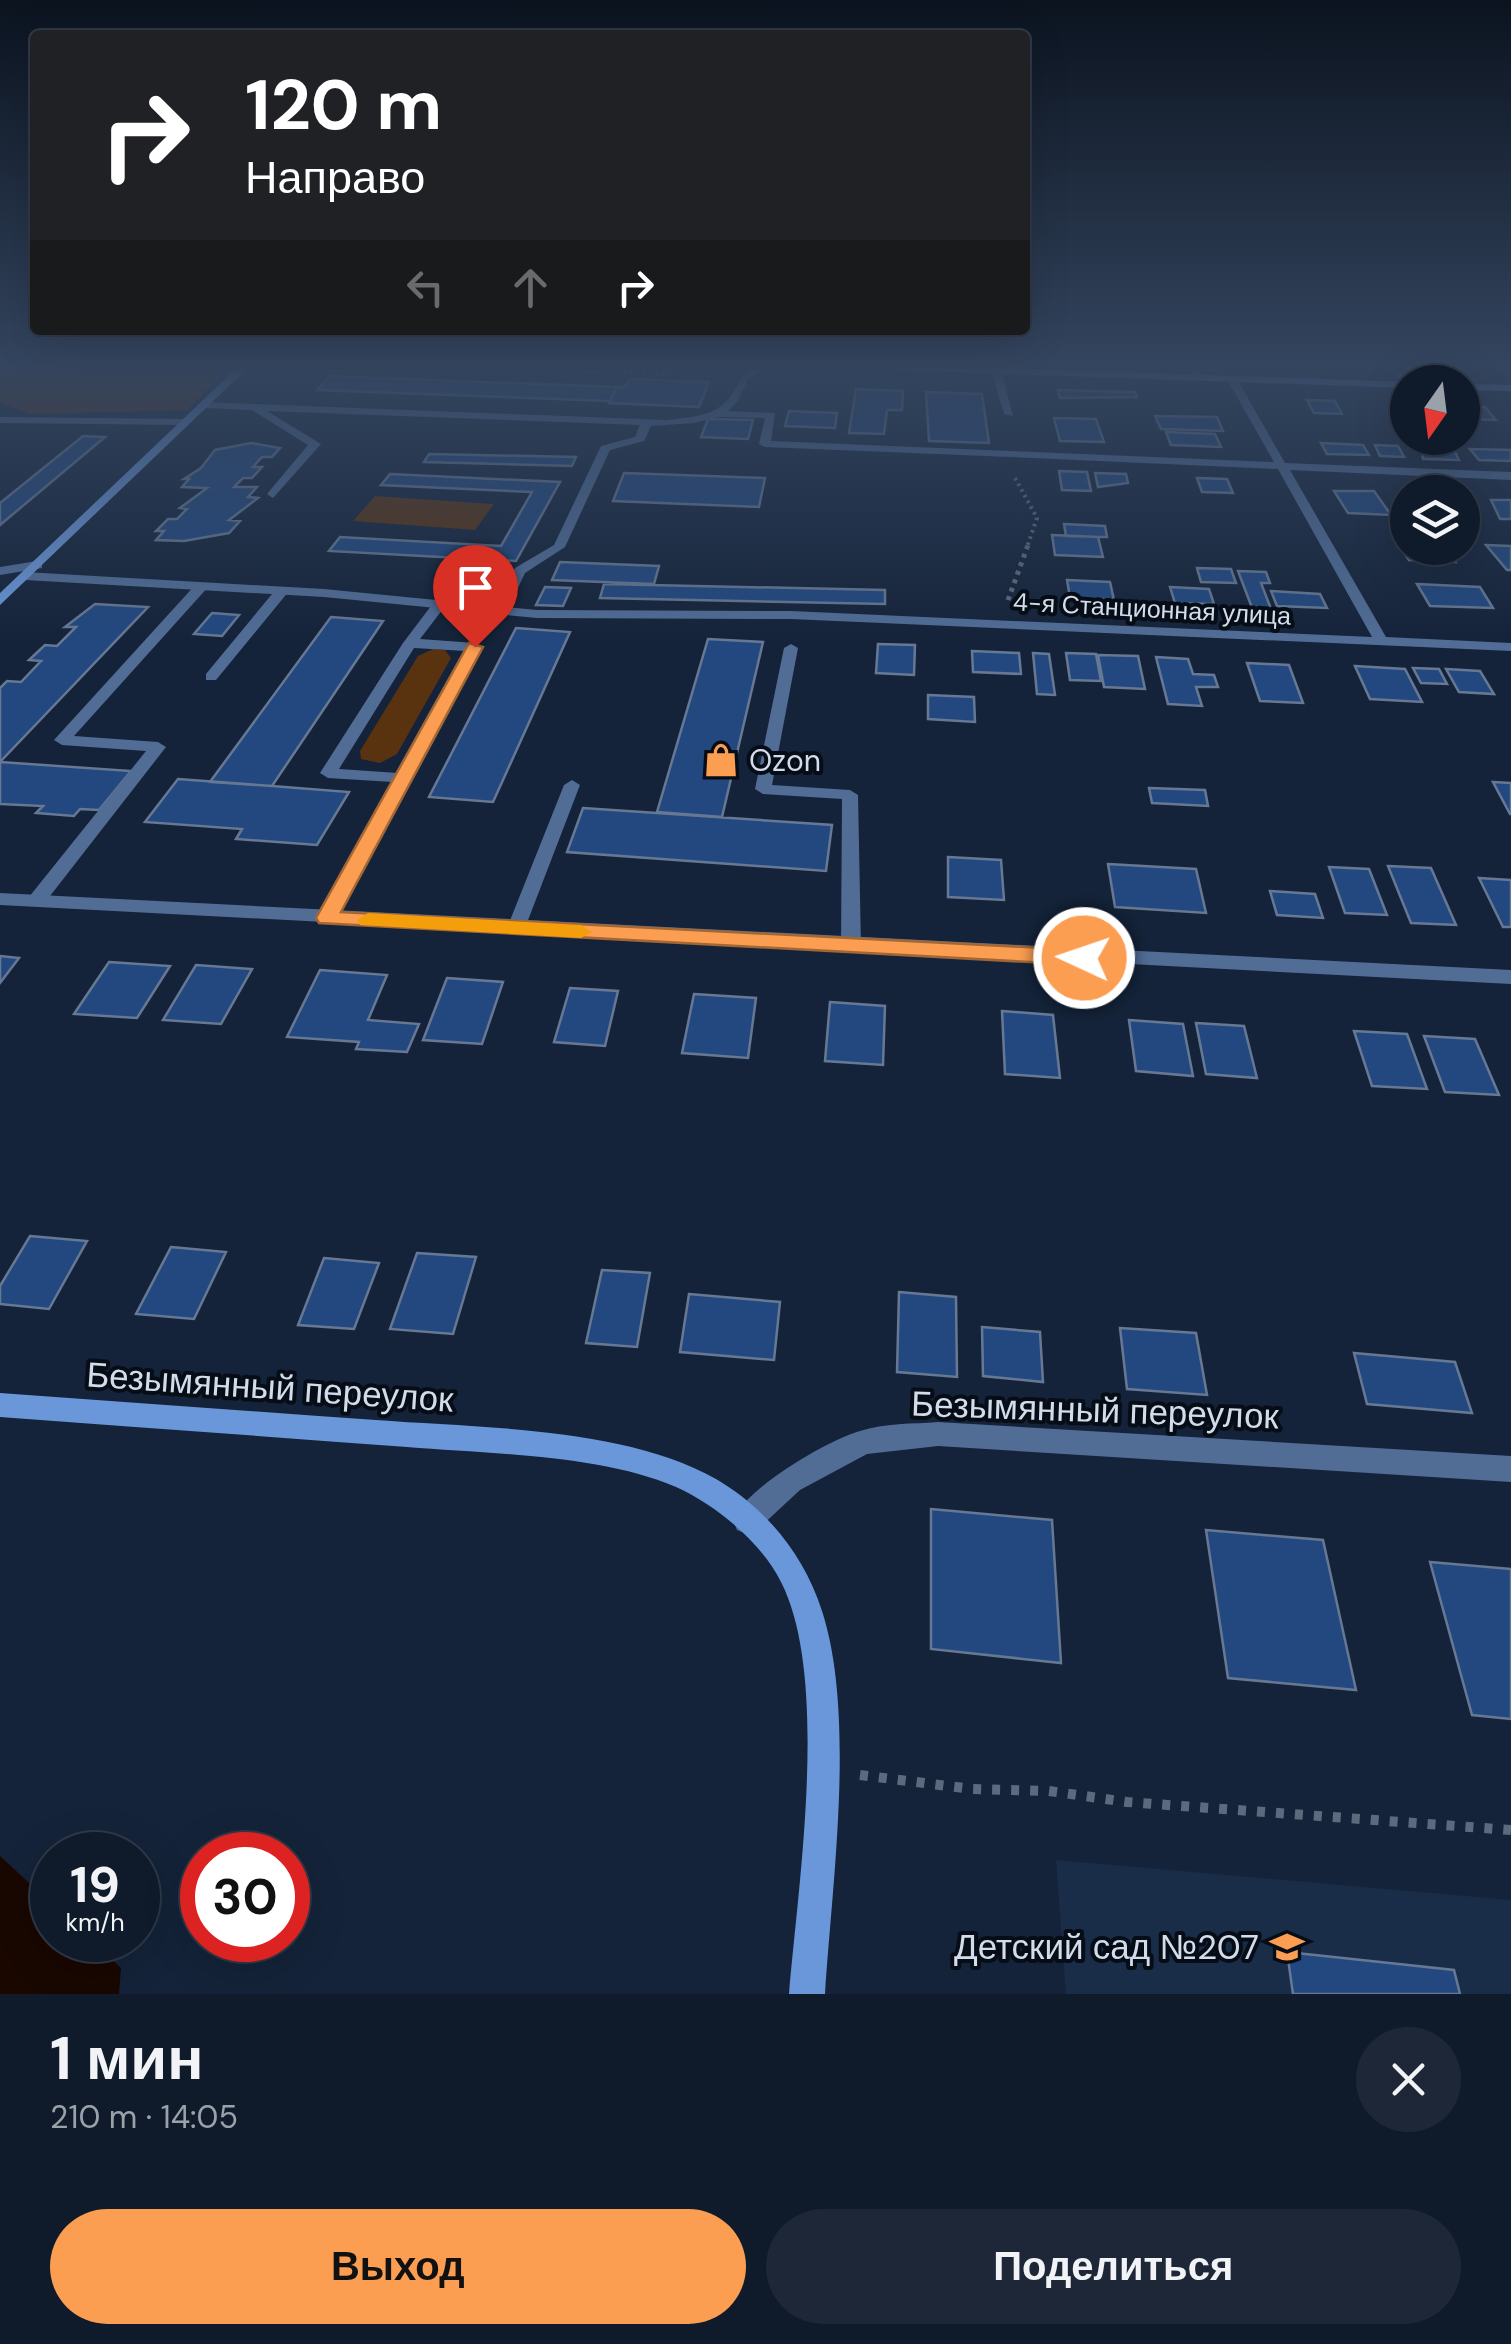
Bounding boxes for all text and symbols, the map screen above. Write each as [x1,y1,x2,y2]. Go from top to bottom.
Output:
text: 120 m [245,60,442,151]
icon: right [80,70,210,200]
text: Направо [245,148,425,207]
icon: left [398,260,453,315]
icon: ahead [503,260,558,315]
icon: right [608,260,663,315]
north arrow [1390,365,1480,455]
map controls [1390,365,1480,565]
button: layers [1390,475,1480,565]
pin [433,545,518,648]
icon: arrive [448,560,503,615]
street label: 4-я Станционная улица [1012,585,1292,633]
shop icon: Ozon [702,741,740,779]
place label: Ozon [749,741,821,780]
position arrow [1032,906,1136,1010]
street label: Безымянный переулок [85,1351,456,1423]
street label: Безымянный переулок [910,1381,1280,1439]
speed limit sign: 30 [180,1832,310,1962]
text: 19 [70,1852,120,1918]
text: km/h [65,1906,125,1939]
place label: Детский сад №207 [954,1924,1259,1970]
school or university icon: Детский сад №207 [1268,1928,1306,1966]
text: 1 мин [50,2019,203,2098]
button: close [1356,2027,1461,2132]
text: 210 m · 14:05 [50,2096,238,2138]
button: Выход [50,2209,746,2324]
button: Поделиться [766,2209,1461,2324]

